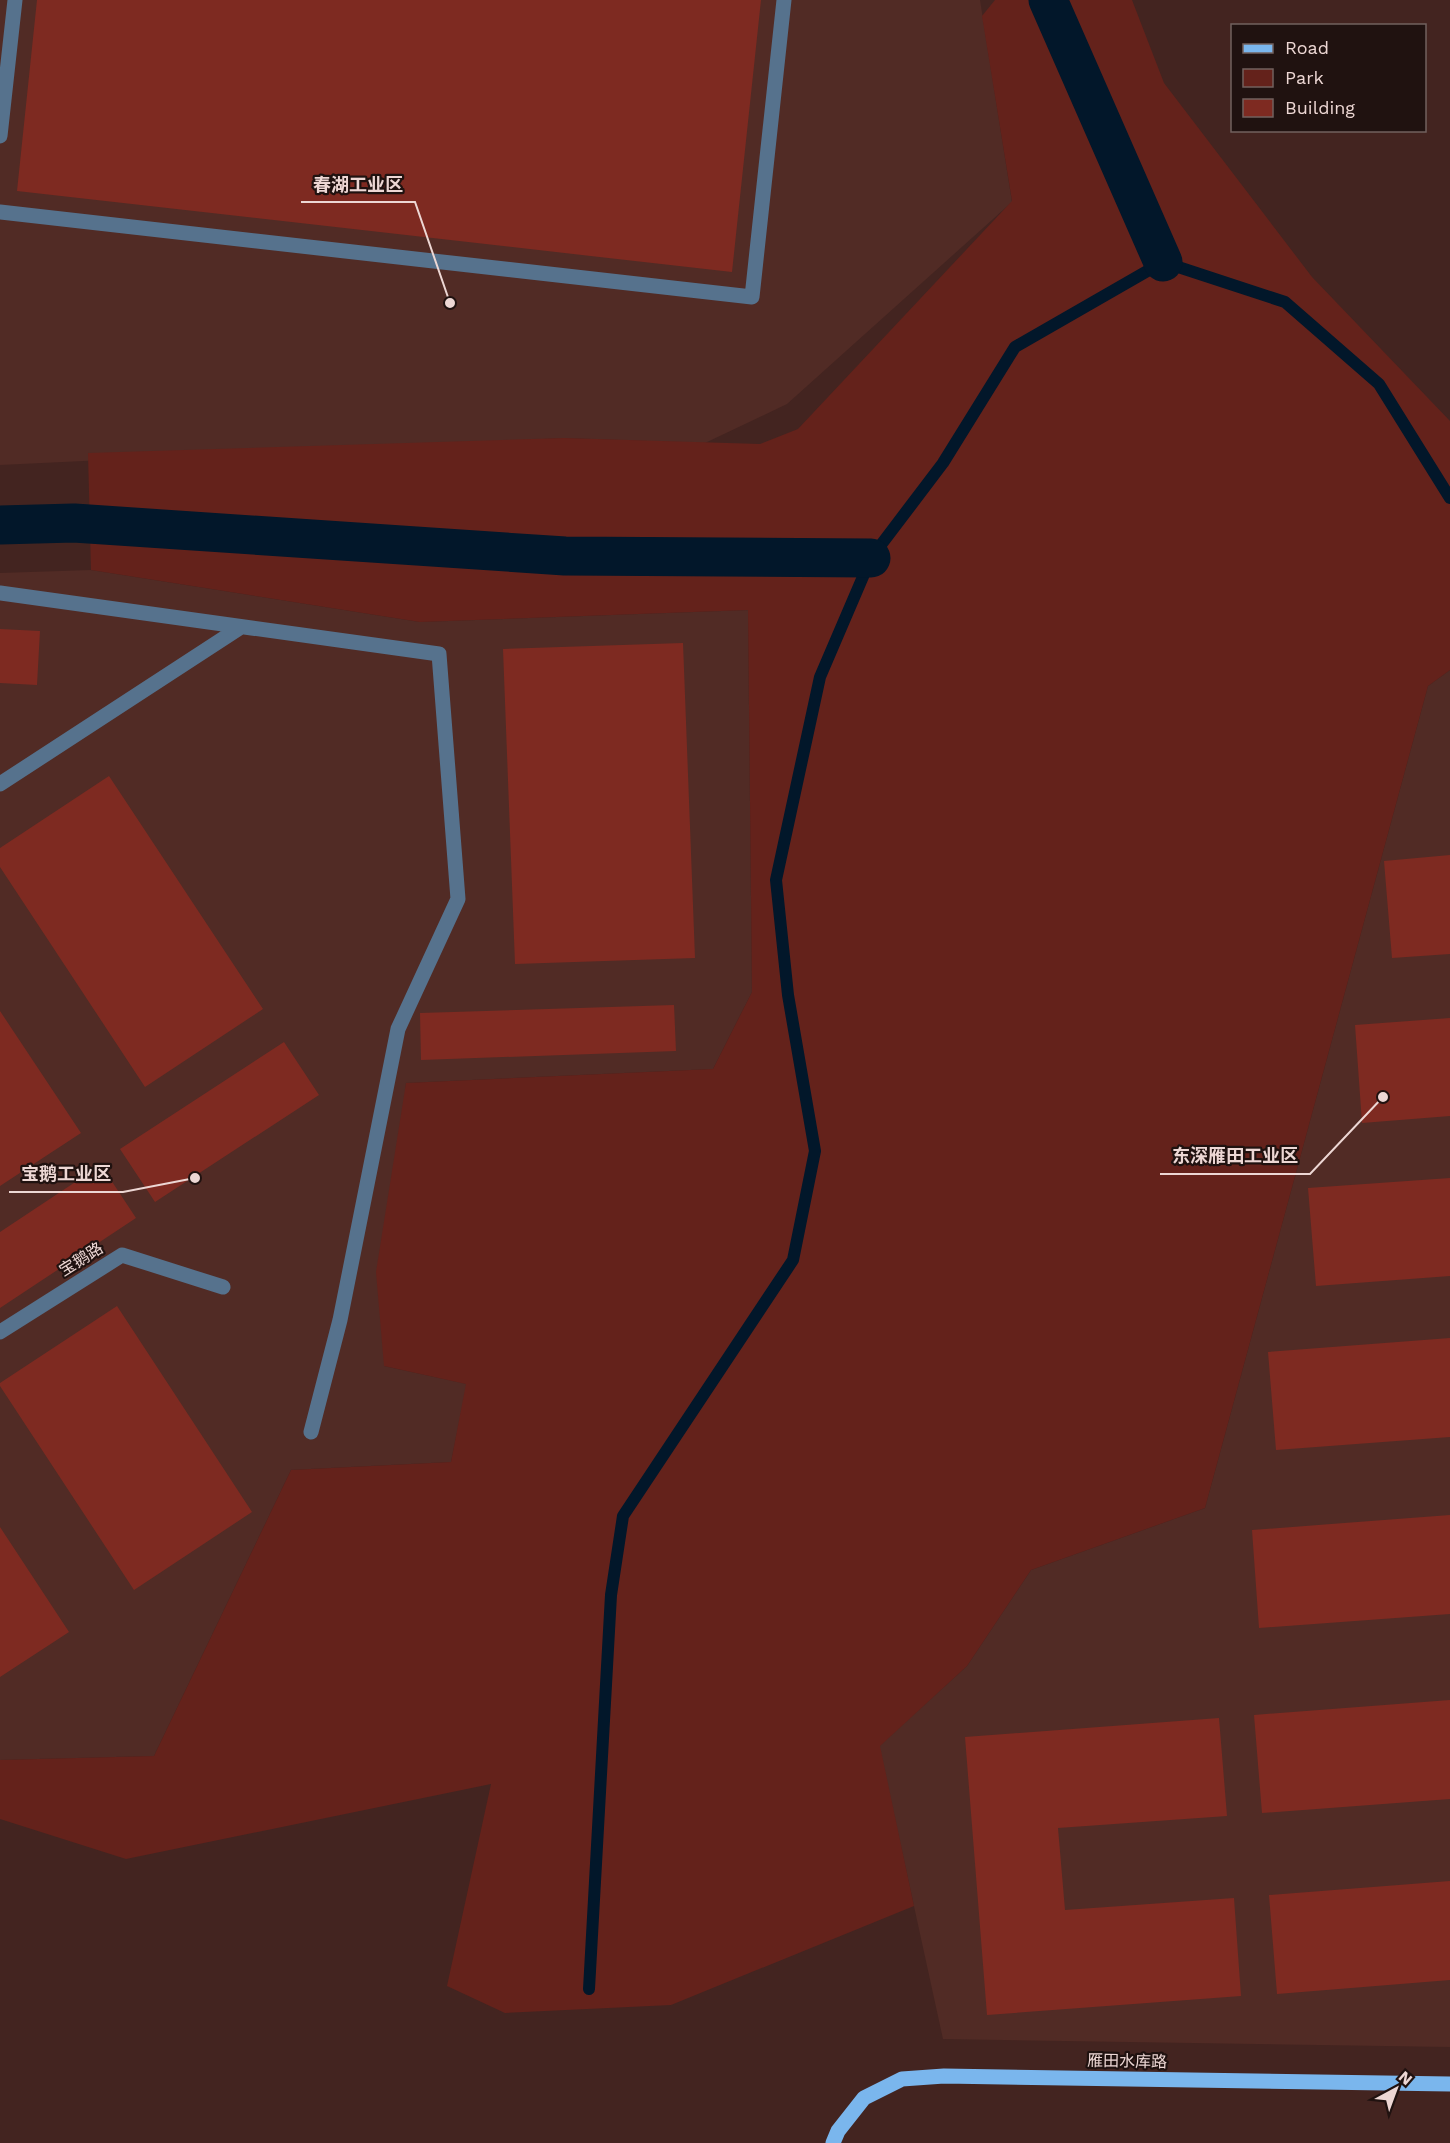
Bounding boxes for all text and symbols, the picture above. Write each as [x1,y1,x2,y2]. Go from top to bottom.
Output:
legend [1231,24,1426,132]
text: Road [1285,37,1329,58]
text: Park [1285,67,1324,88]
text: Building [1285,97,1355,118]
callout: 春湖工业区 [301,166,415,202]
text: 春湖工业区 [313,174,403,195]
callout: 东深雁田工业区 [1160,1138,1310,1174]
text: 东深雁田工业区 [1172,1145,1298,1166]
callout: 宝鹅工业区 [9,1156,123,1192]
text: 宝鹅工业区 [21,1163,111,1184]
street label: 宝鹅路 [56,1238,106,1280]
street label: 雁田水库路 [1087,2051,1167,2071]
north arrow [1366,2059,1426,2119]
text: N [1395,2067,1416,2089]

